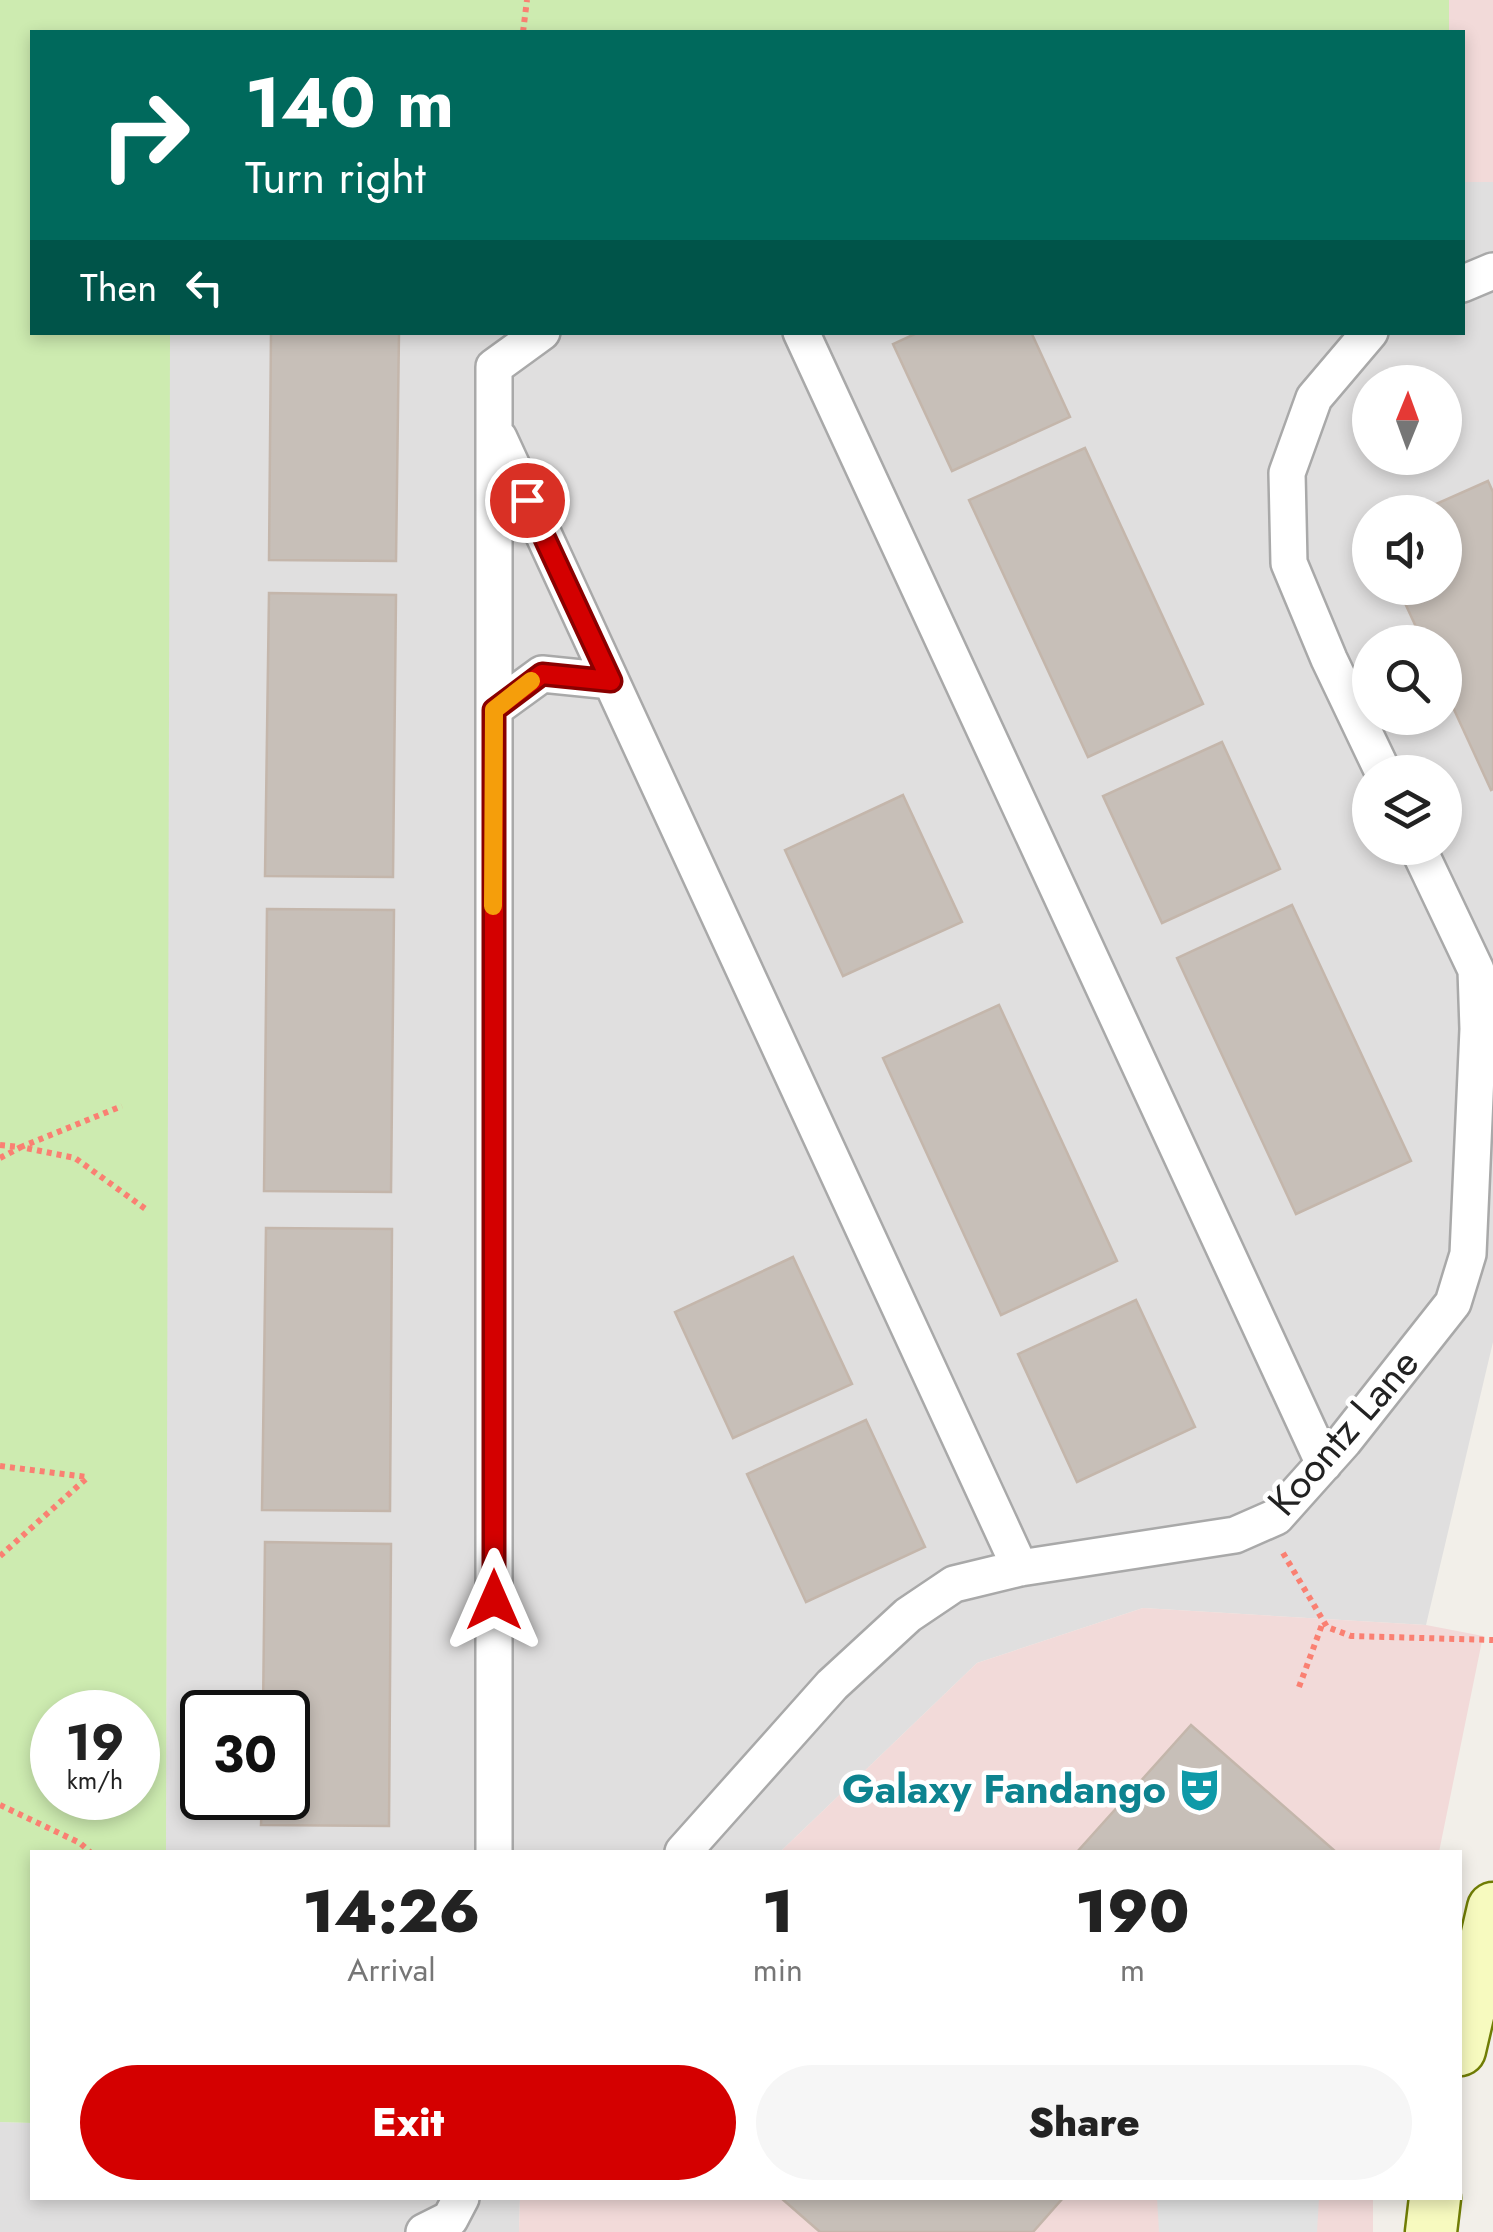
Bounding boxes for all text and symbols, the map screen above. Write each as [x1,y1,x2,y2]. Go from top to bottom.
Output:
text: 140 m [245,52,454,153]
icon: right [80,70,210,200]
text: Turn right [245,145,426,210]
text: Then [80,260,157,315]
icon: left [177,260,232,315]
north arrow [1352,365,1462,475]
map controls [1352,365,1462,865]
pin [485,458,570,543]
icon: arrive [500,473,555,528]
button: sound [1352,495,1462,605]
button: search [1352,625,1462,735]
button: layers [1352,755,1462,865]
street label: Koontz Lane [1254,1336,1432,1528]
position arrow [442,1548,546,1652]
speed limit sign: 30 [180,1690,310,1820]
text: 19 [66,1706,124,1779]
place label: Galaxy Fandango [842,1760,1166,1818]
text: km/h [67,1762,123,1798]
theatre icon: Galaxy Fandango [1175,1765,1223,1813]
text: 14:26 [302,1868,480,1955]
text: 1 [762,1868,794,1955]
text: 190 [1075,1868,1190,1955]
text: Arrival [347,1947,436,1993]
text: min [753,1947,803,1993]
text: m [1120,1947,1145,1993]
button: Exit [80,2065,736,2180]
button: Share [756,2065,1412,2180]

